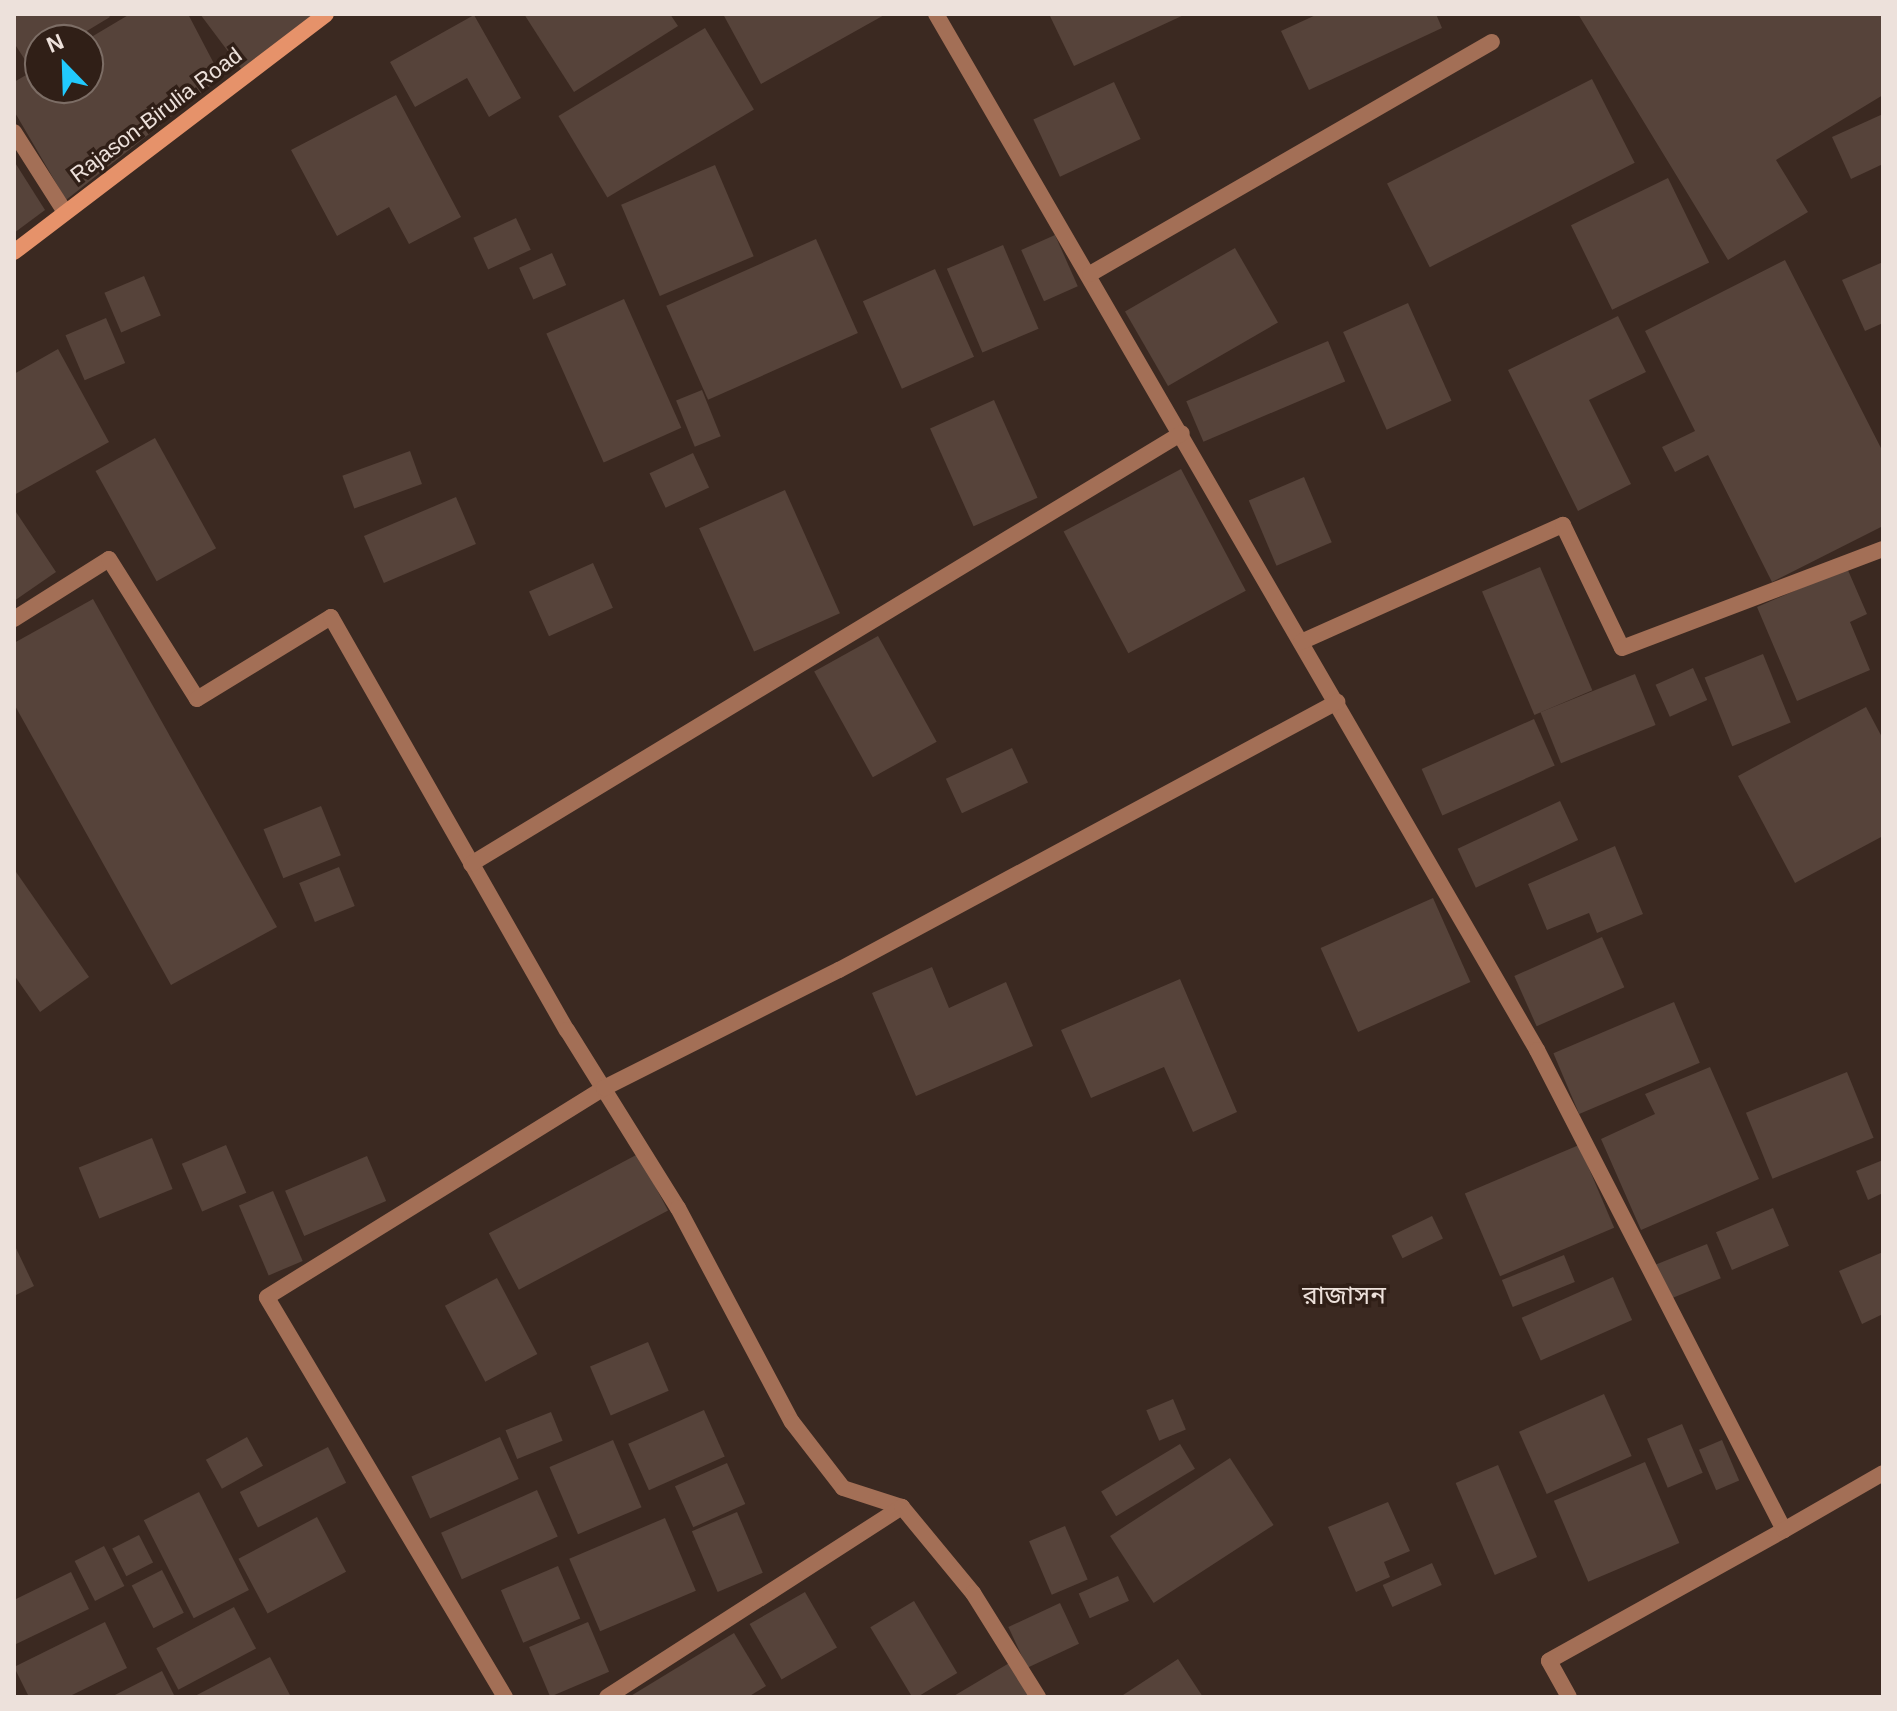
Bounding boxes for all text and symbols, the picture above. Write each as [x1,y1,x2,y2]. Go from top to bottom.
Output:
north arrow [24,24,104,104]
text: N [43,29,67,58]
street label: Rajason-Birulia Road [65,42,247,188]
district label: রাজাসন [1302,1280,1386,1312]

